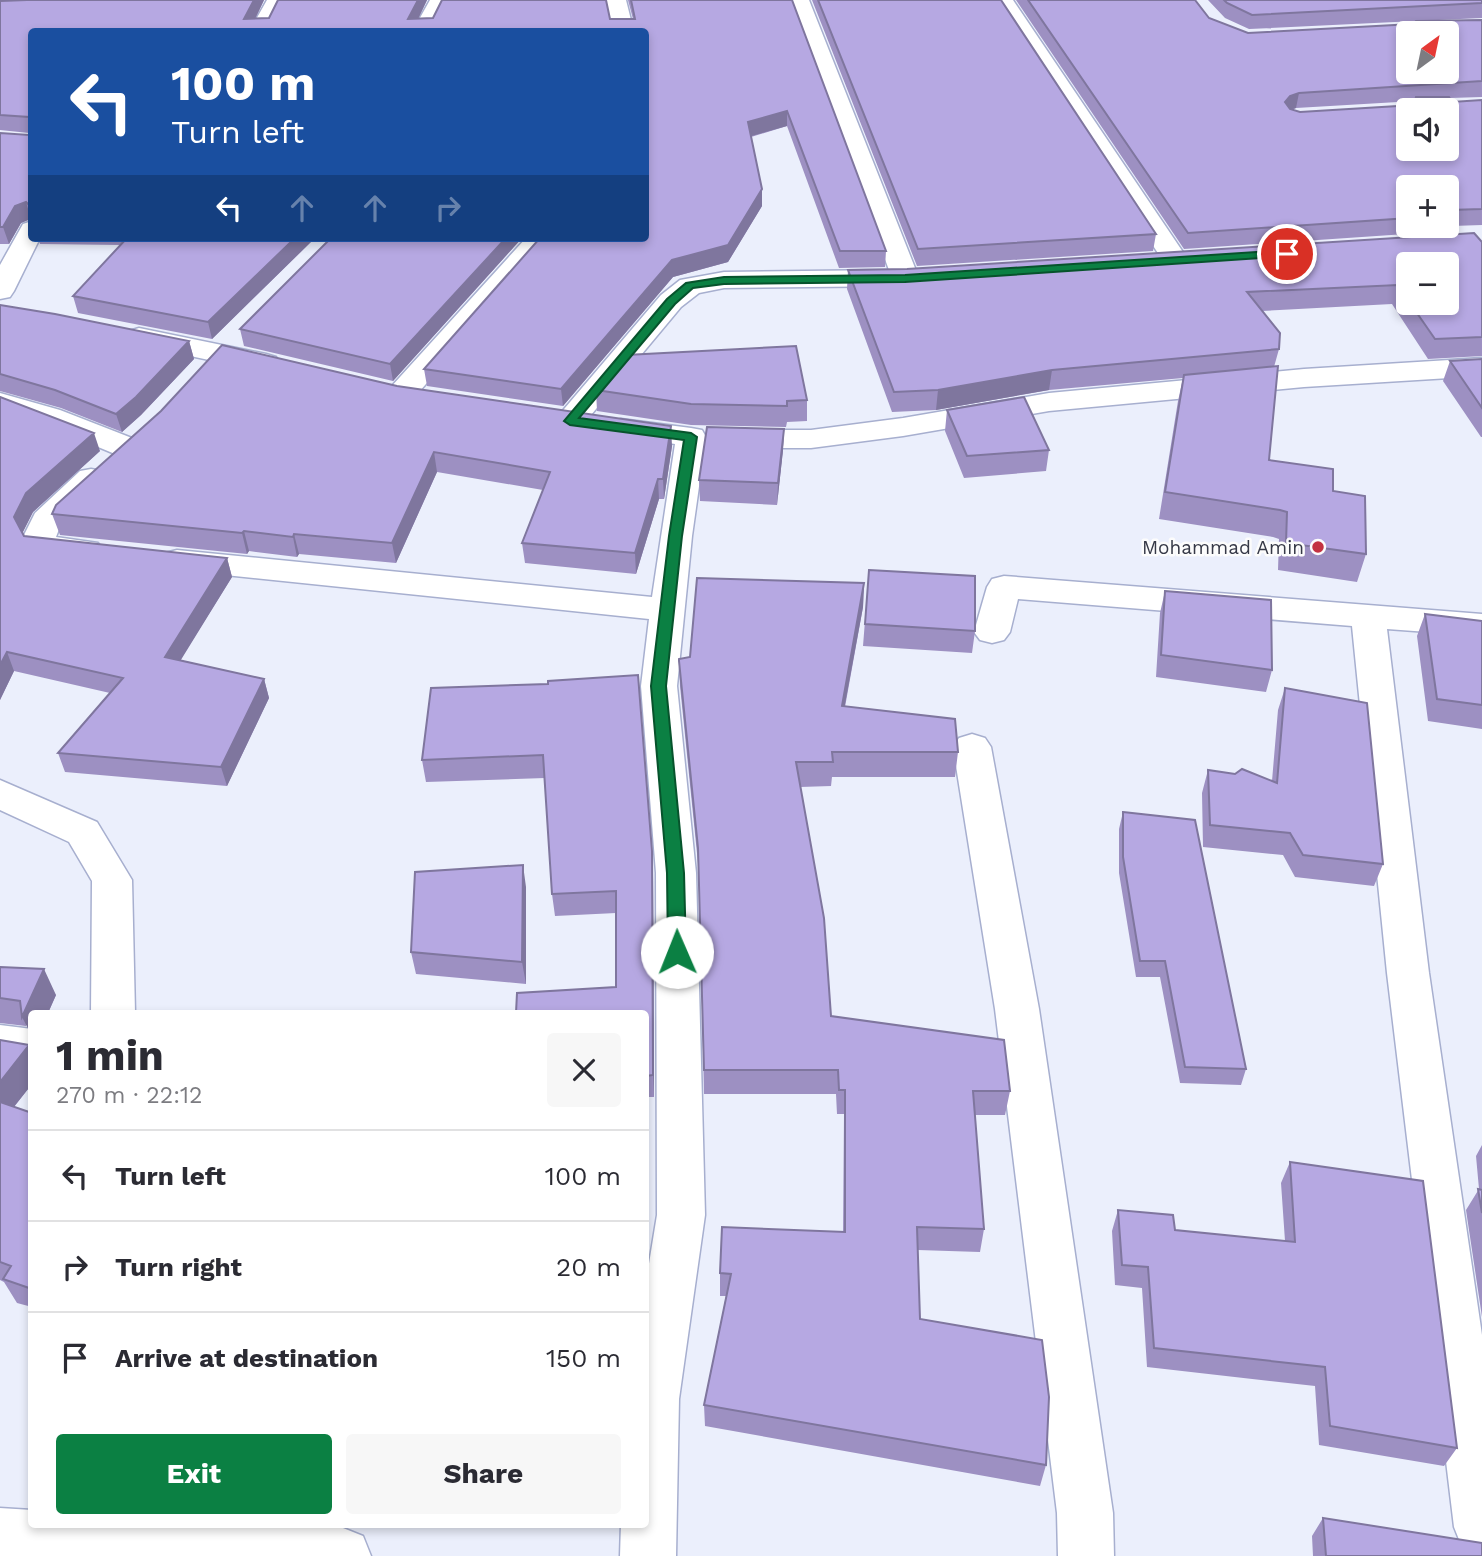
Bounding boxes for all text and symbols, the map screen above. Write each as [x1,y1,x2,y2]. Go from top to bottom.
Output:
north arrow [1396,21,1460,84]
map controls [1396,21,1459,315]
text: 100 m [171,54,315,112]
icon: left [56,56,147,147]
button: sound [1396,98,1459,161]
text: Turn left [171,113,304,151]
button: + [1396,175,1459,238]
icon: left [210,189,248,227]
icon: ahead [283,189,321,227]
icon: ahead [356,189,394,227]
icon: right [429,189,467,227]
pin [1257,224,1317,284]
icon: arrive [1268,235,1306,273]
button: − [1396,252,1459,315]
place label: Mohammad Amin [1142,536,1304,559]
marker: Mohammad Amin [1310,539,1326,555]
position arrow [640,915,714,989]
text: 1 min [56,1031,164,1080]
button: close [547,1033,621,1107]
text: 270 m · 22:12 [56,1082,202,1109]
icon: left [56,1157,94,1195]
text: Turn left [115,1161,226,1191]
text: 100 m [545,1161,621,1191]
icon: right [56,1248,94,1286]
text: Turn right [115,1252,242,1282]
text: 20 m [556,1252,621,1282]
icon: arrive [56,1339,94,1377]
text: Arrive at destination [115,1343,378,1373]
text: 150 m [546,1343,621,1373]
button: Exit [56,1434,332,1514]
button: Share [346,1434,621,1514]

